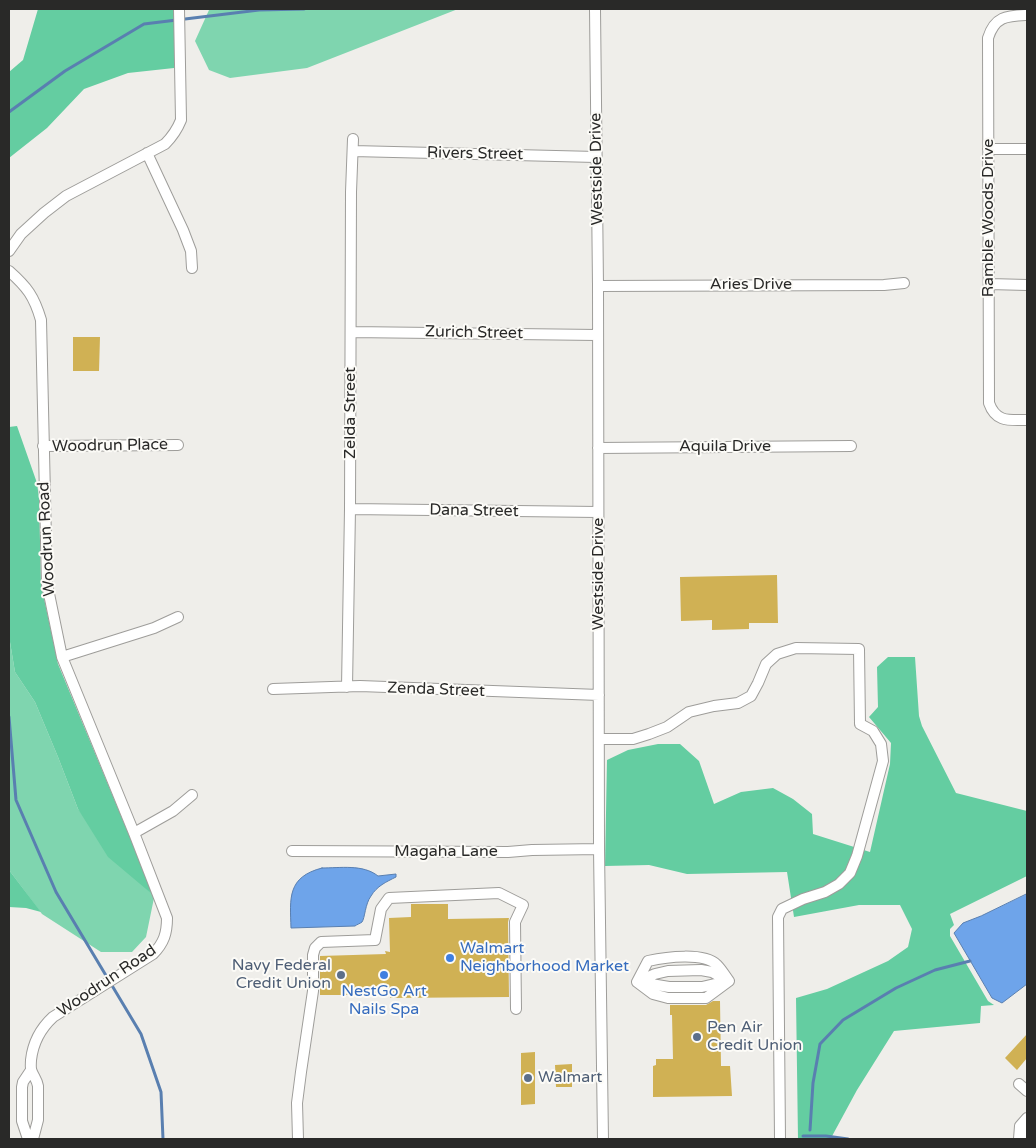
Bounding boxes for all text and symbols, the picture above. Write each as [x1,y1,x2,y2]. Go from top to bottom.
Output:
street label: Westside Drive [586,113,608,225]
street label: Ramble Woods Drive [979,139,999,297]
street label: Rivers Street [427,144,523,164]
street label: Aries Drive [710,275,792,295]
street label: Zurich Street [425,323,523,343]
street label: Zelda Street [341,367,361,459]
street label: Woodrun Place [52,435,168,457]
street label: Aquila Drive [679,437,771,457]
street label: Woodrun Road [34,481,60,597]
street label: Dana Street [429,501,519,521]
street label: Westside Drive [589,518,609,630]
street label: Zenda Street [387,679,485,701]
street label: Magaha Lane [394,842,498,862]
place label: Walmart Neighborhood Market [460,939,629,977]
street label: Woodrun Road [54,941,160,1021]
marker: Walmart Neighborhood Market [444,952,456,964]
place label: Navy Federal Credit Union [232,956,331,994]
marker: Navy Federal Credit Union [335,969,347,981]
marker: NestGo Art Nails Spa [378,969,390,981]
place label: NestGo Art Nails Spa [341,982,427,1020]
place label: Pen Air Credit Union [707,1018,802,1056]
marker: Pen Air Credit Union [691,1031,703,1043]
place label: Walmart [538,1068,602,1088]
marker: Walmart [522,1072,534,1084]

